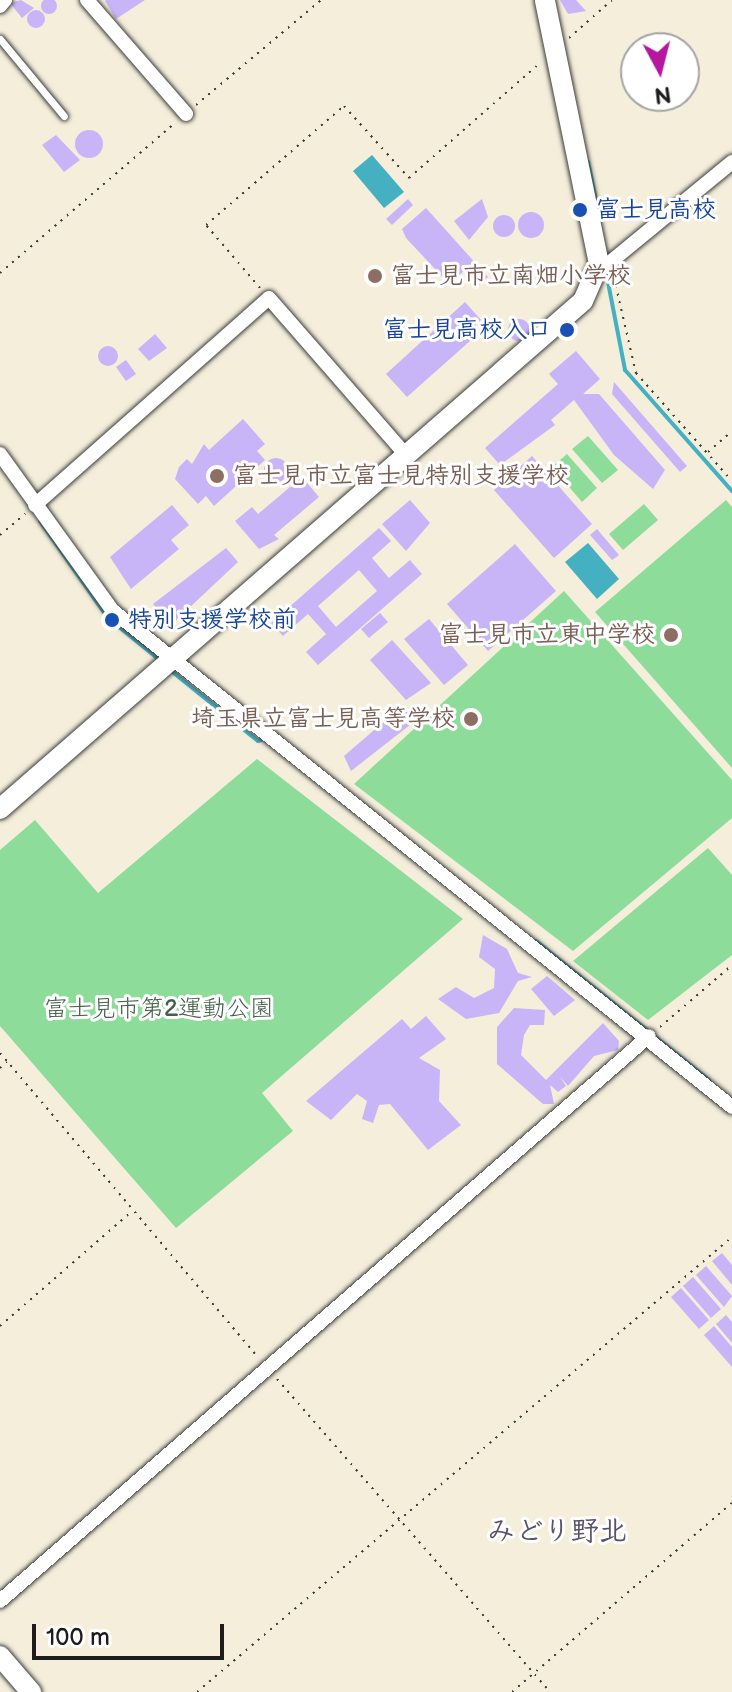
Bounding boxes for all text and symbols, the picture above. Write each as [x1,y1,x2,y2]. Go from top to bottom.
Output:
north arrow [620,32,700,112]
text: N [653,80,673,109]
place label: 富士見高校 [596,196,716,224]
marker: 富士見高校 [571,201,589,219]
place label: 富士見市立南畑小学校 [391,262,631,290]
marker: 富士見市立南畑小学校 [366,267,384,285]
place label: 富士見高校入口 [383,316,551,344]
marker: 富士見高校入口 [558,321,576,339]
place label: 富士見市立富士見特別支援学校 [233,462,569,490]
marker: 富士見市立富士見特別支援学校 [208,467,226,485]
place label: 特別支援学校前 [128,606,296,634]
marker: 特別支援学校前 [103,611,121,629]
place label: 富士見市立東中学校 [439,621,655,649]
marker: 富士見市立東中学校 [662,626,680,644]
place label: 埼玉県立富士見高等学校 [191,705,455,733]
marker: 埼玉県立富士見高等学校 [462,710,480,728]
park label: 富士見市第2運動公園 [44,995,274,1023]
district label: みどり野北 [487,1515,627,1549]
scale bar [36,1608,228,1658]
text: 100 m [46,1623,110,1652]

